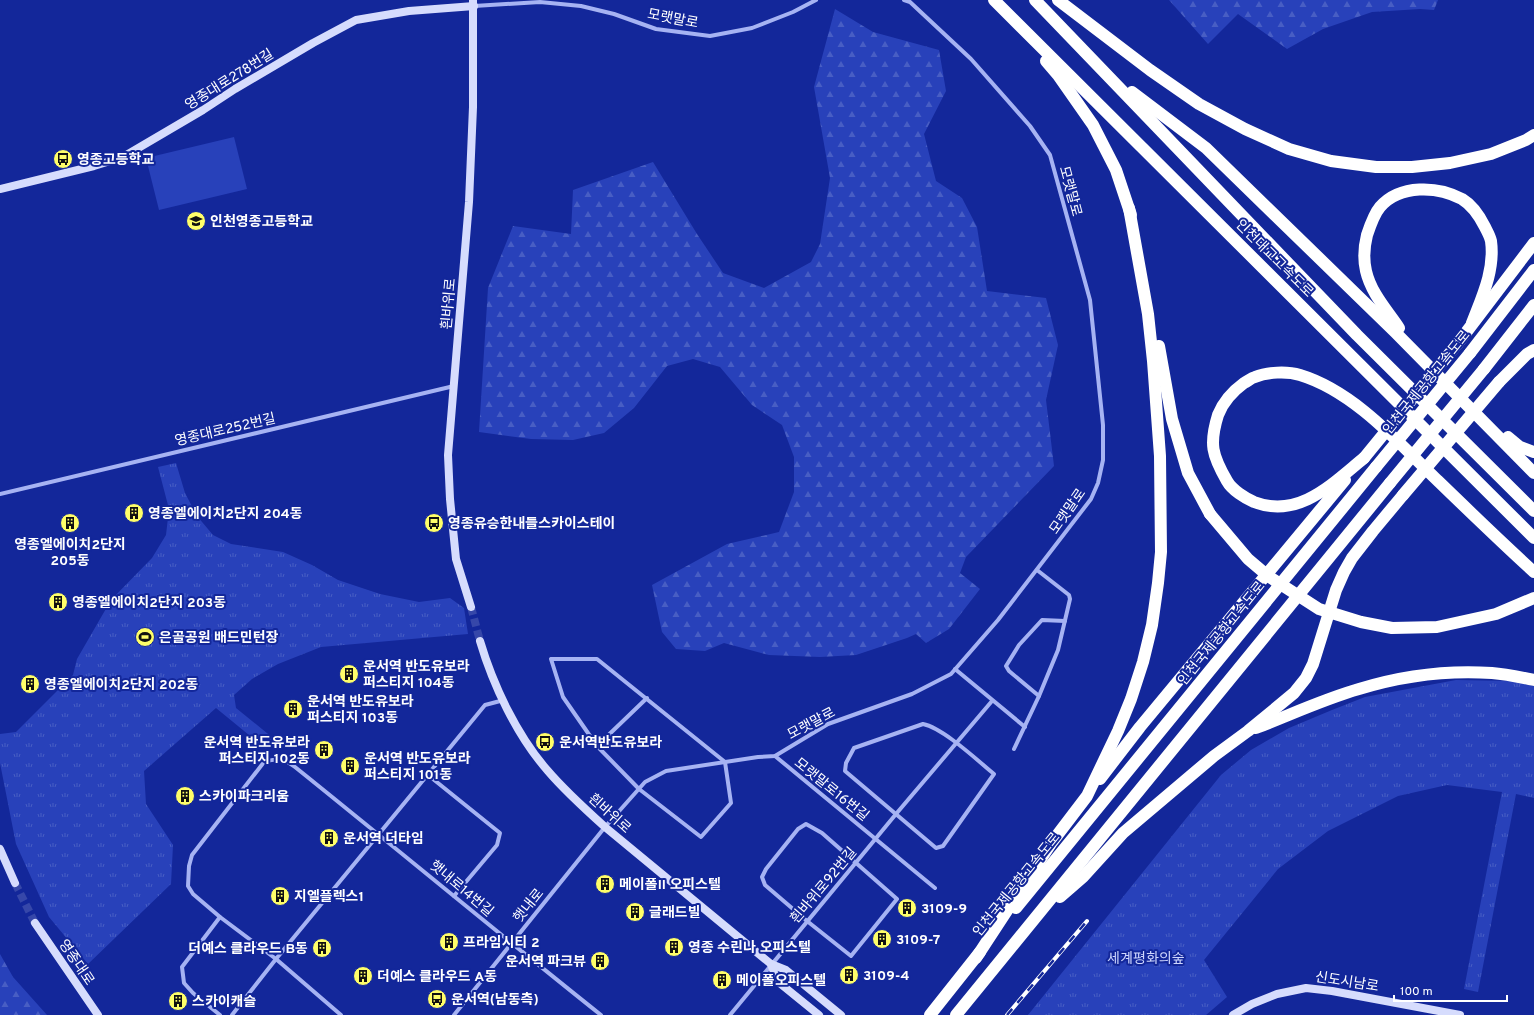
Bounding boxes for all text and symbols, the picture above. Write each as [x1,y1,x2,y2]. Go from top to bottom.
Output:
street label: 모랫말로 [646,6,700,33]
street label: 영종대로278번길 [182,46,277,114]
bus stop icon: 영종고등학교 [52,148,74,170]
place label: 영종고등학교 [77,151,154,169]
street label: 모랫말로 [1055,164,1084,219]
school or university icon: 인천영종고등학교 [185,210,207,232]
place label: 인천영종고등학교 [210,213,313,231]
street label: 인천대교고속도로 [1231,216,1317,302]
street label: 흰바위로 [438,278,460,331]
street label: 인천국제공항고속도로 [1379,327,1474,438]
street label: 영종대로252번길 [173,411,277,450]
street label: 모랫말로 [1046,486,1090,538]
building icon: 영종엘에이치2단지 204동 [123,502,145,524]
place label: 영종엘에이치2단지 204동 [148,506,303,523]
building icon: 영종엘에이치2단지 205동 [59,512,81,534]
bus stop icon: 영종유승한내들스카이스테이 [423,512,445,534]
place label: 영종유승한내들스카이스테이 [448,515,615,533]
place label: 영종엘에이치2단지 205동 [14,537,126,570]
street label: 인천국제공항고속도로 [1174,578,1269,689]
building icon: 영종엘에이치2단지 203동 [47,591,69,613]
place label: 영종엘에이치2단지 203동 [72,595,226,612]
sports icon: 은골공원 배드민턴장 [134,626,156,648]
place label: 은골공원 배드민턴장 [159,630,279,647]
place label: 운서역 반도유보라 퍼스티지 104동 [363,659,470,692]
building icon: 운서역 반도유보라 퍼스티지 104동 [338,663,360,685]
building icon: 영종엘에이치2단지 202동 [19,673,41,695]
place label: 영종엘에이치2단지 202동 [44,677,198,694]
place label: 운서역 반도유보라 퍼스티지 103동 [307,694,414,727]
building icon: 운서역 반도유보라 퍼스티지 103동 [282,698,304,720]
street label: 모랫말로 [785,705,839,744]
bus stop icon: 운서역반도유보라 [534,731,556,753]
place label: 운서역 반도유보라 퍼스티지 102동 [203,735,310,768]
place label: 운서역반도유보라 [559,735,662,752]
building icon: 운서역 반도유보라 퍼스티지 102동 [313,739,335,761]
place label: 운서역 반도유보라 퍼스티지 101동 [364,751,471,784]
building icon: 운서역 반도유보라 퍼스티지 101동 [339,755,361,777]
street label: 모랫말로16번길 [790,755,872,825]
building icon: 스카이파크리움 [174,785,196,807]
place label: 스카이파크리움 [199,789,289,806]
street label: 흰바위로 [584,790,635,838]
building icon: 운서역 더타임 [318,827,340,849]
street label: 인천국제공항고속도로 [969,829,1064,940]
place label: 운서역 더타임 [343,831,424,848]
street label: 흰바위로92번길 [787,844,861,928]
street label: 햇내로14번길 [426,858,496,921]
building icon: 메이폴II 오피스텔 [594,873,616,895]
place label: 메이폴II 오피스텔 [619,877,721,894]
building icon: 지엘플렉스1 [269,885,291,907]
street label: 햇내로 [510,885,548,926]
place label: 지엘플렉스1 [294,889,364,906]
building icon: 3109-9 [896,897,918,919]
building icon: 글래드빌 [624,901,646,923]
place label: 3109-9 [921,901,967,918]
place label: 글래드빌 [649,905,701,922]
building icon: 3109-7 [871,928,893,950]
building icon: 프라임시티 2 [438,931,460,953]
place label: 3109-7 [896,932,940,949]
place label: 프라임시티 2 [463,935,539,952]
building icon: 영종 수린나 오피스텔 [663,936,685,958]
street label: 영종대로 [54,937,97,989]
building icon: 더예스 클라우드 B동 [311,937,333,959]
place label: 영종 수린나 오피스텔 [688,940,811,957]
place label: 더예스 클라우드 B동 [188,941,308,958]
building icon: 운서역 파크뷰 [589,950,611,972]
park label: 세계평화의숲 [1107,951,1185,968]
place label: 운서역 파크뷰 [505,954,586,971]
building icon: 3109-4 [838,964,860,986]
building icon: 더예스 클라우드 A동 [352,965,374,987]
place label: 3109-4 [863,968,910,985]
place label: 더예스 클라우드 A동 [377,969,497,986]
building icon: 메이폴오피스텔 [711,969,733,991]
street label: 신도시남로 [1314,969,1380,996]
place label: 메이폴오피스텔 [736,973,826,990]
scale bar [1394,977,1507,1003]
text: 100 m [1400,984,1433,1000]
bus stop icon: 운서역(남동측) [426,988,448,1010]
building icon: 스카이캐슬 [167,990,189,1012]
place label: 운서역(남동측) [451,992,539,1009]
place label: 스카이캐슬 [192,994,257,1011]

